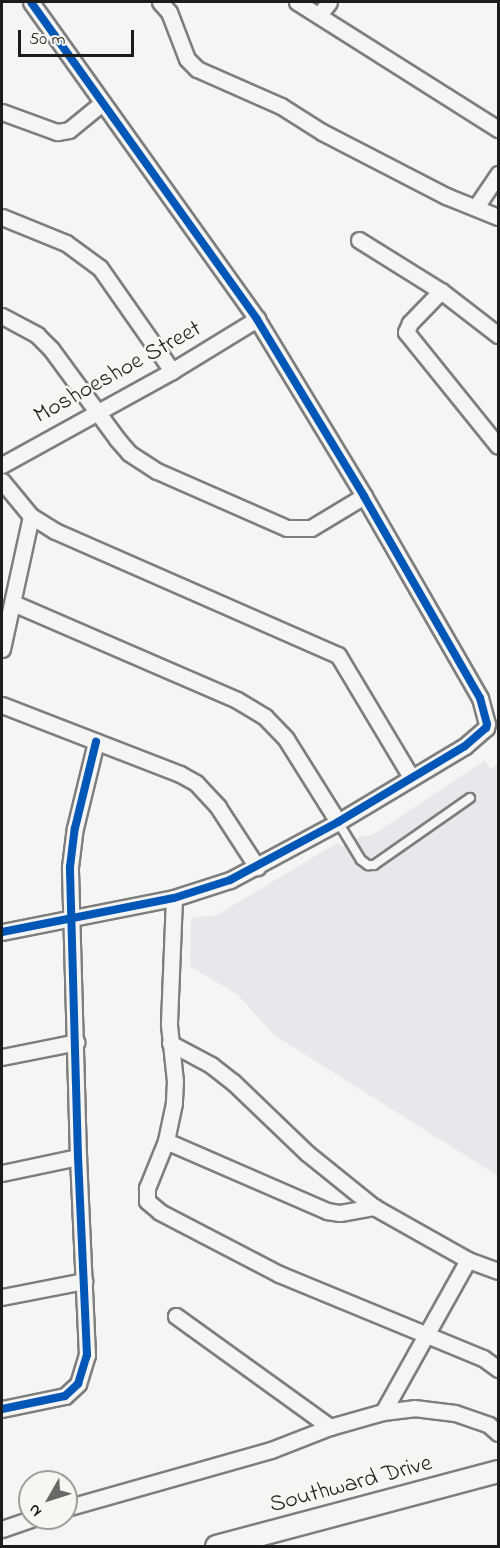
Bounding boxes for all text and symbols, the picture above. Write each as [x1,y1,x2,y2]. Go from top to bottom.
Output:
scale bar [21,18,136,56]
text: 50 m [29,27,66,53]
street label: Moshoeshoe Street [29,315,207,431]
street label: Southward Drive [267,1450,435,1520]
north arrow [18,1470,78,1530]
text: N [23,1498,48,1522]

